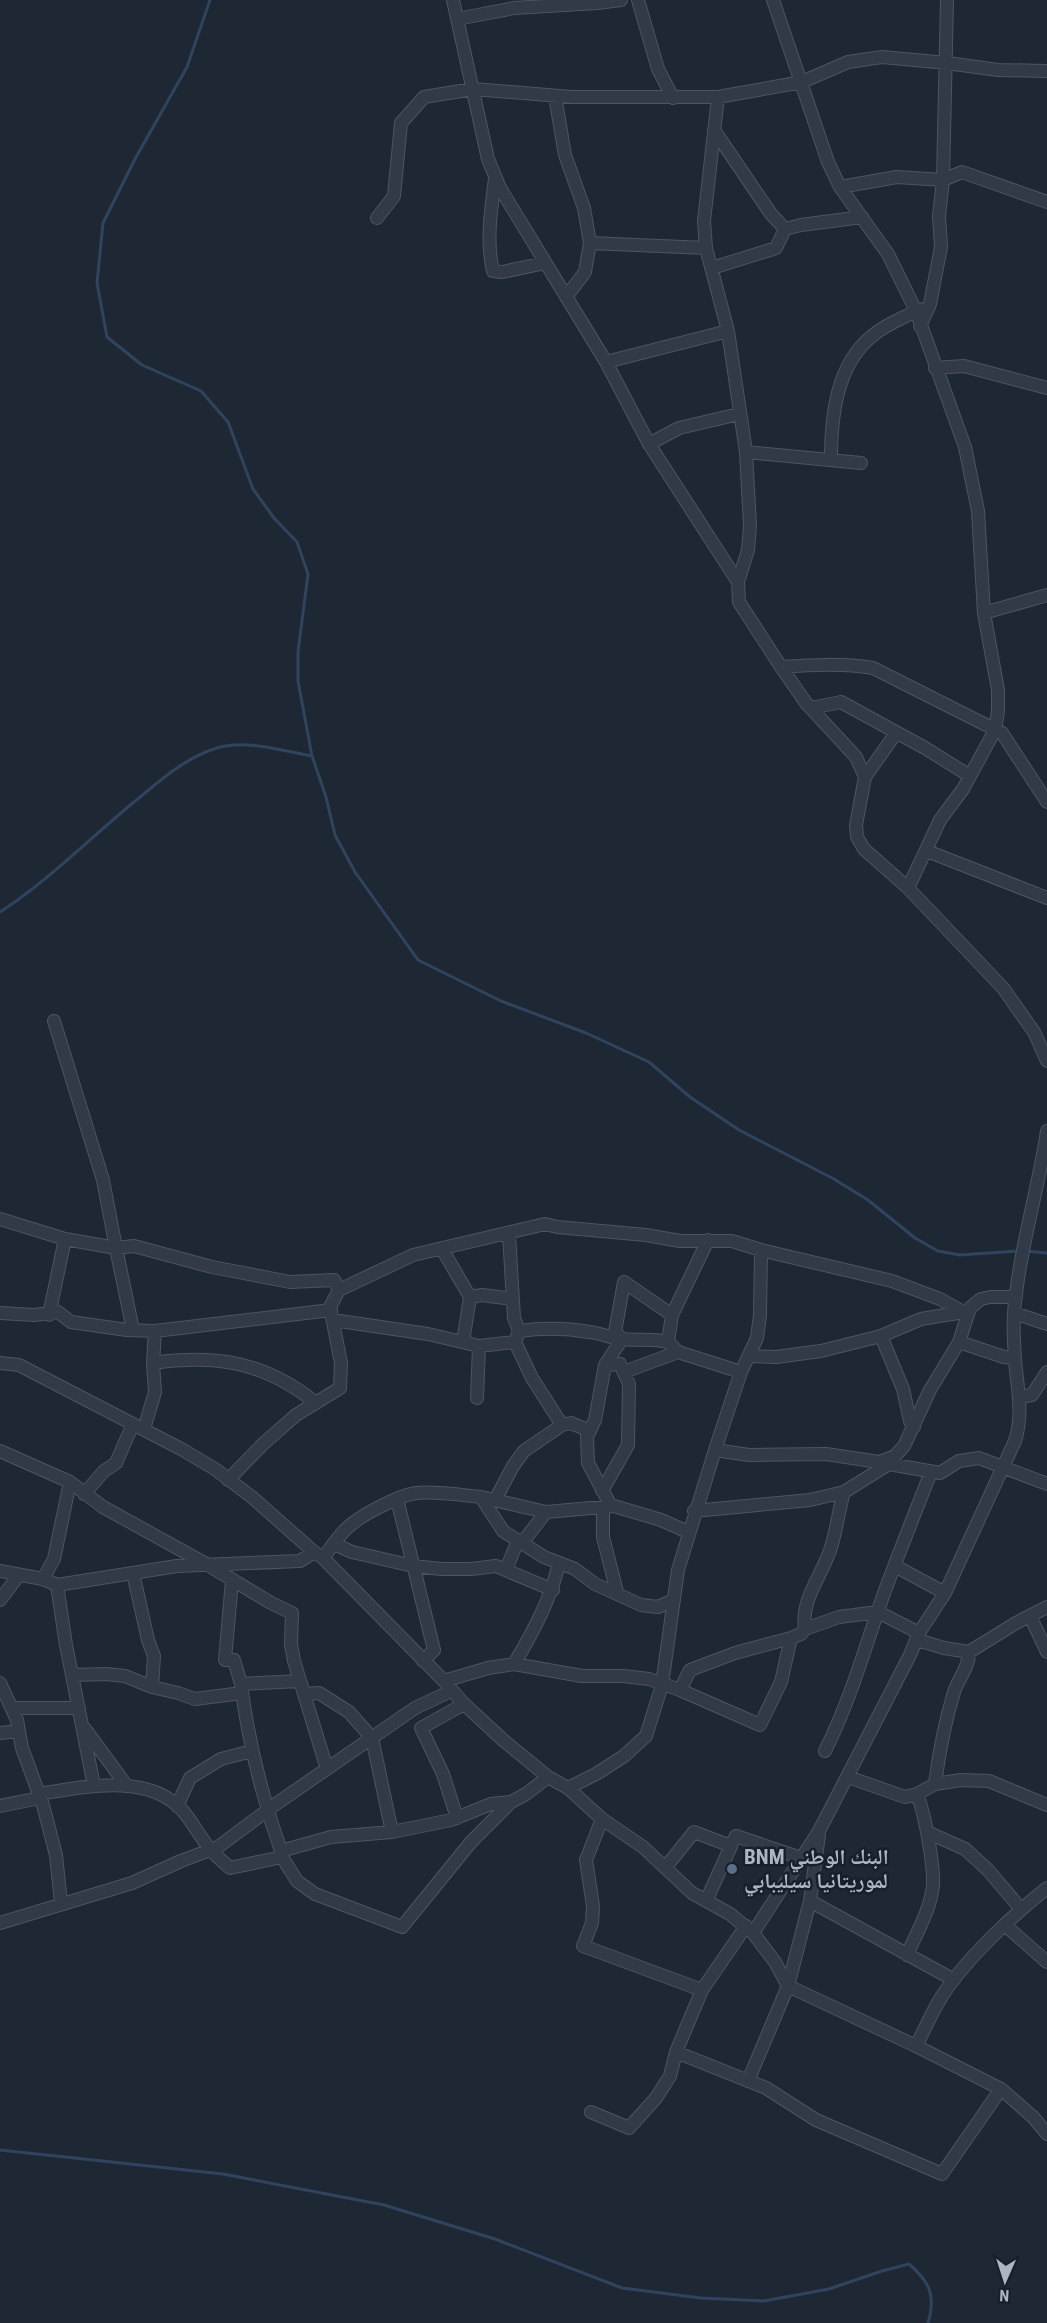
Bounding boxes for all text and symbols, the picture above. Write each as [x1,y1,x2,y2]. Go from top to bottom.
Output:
place label: BNM البنك الوطني لموريتانيا سيليبابي [744,1845,889,1897]
marker: BNM البنك الوطني لموريتانيا سيليبابي [725,1862,739,1876]
north arrow [975,2251,1035,2311]
text: N [999,2286,1010,2305]

